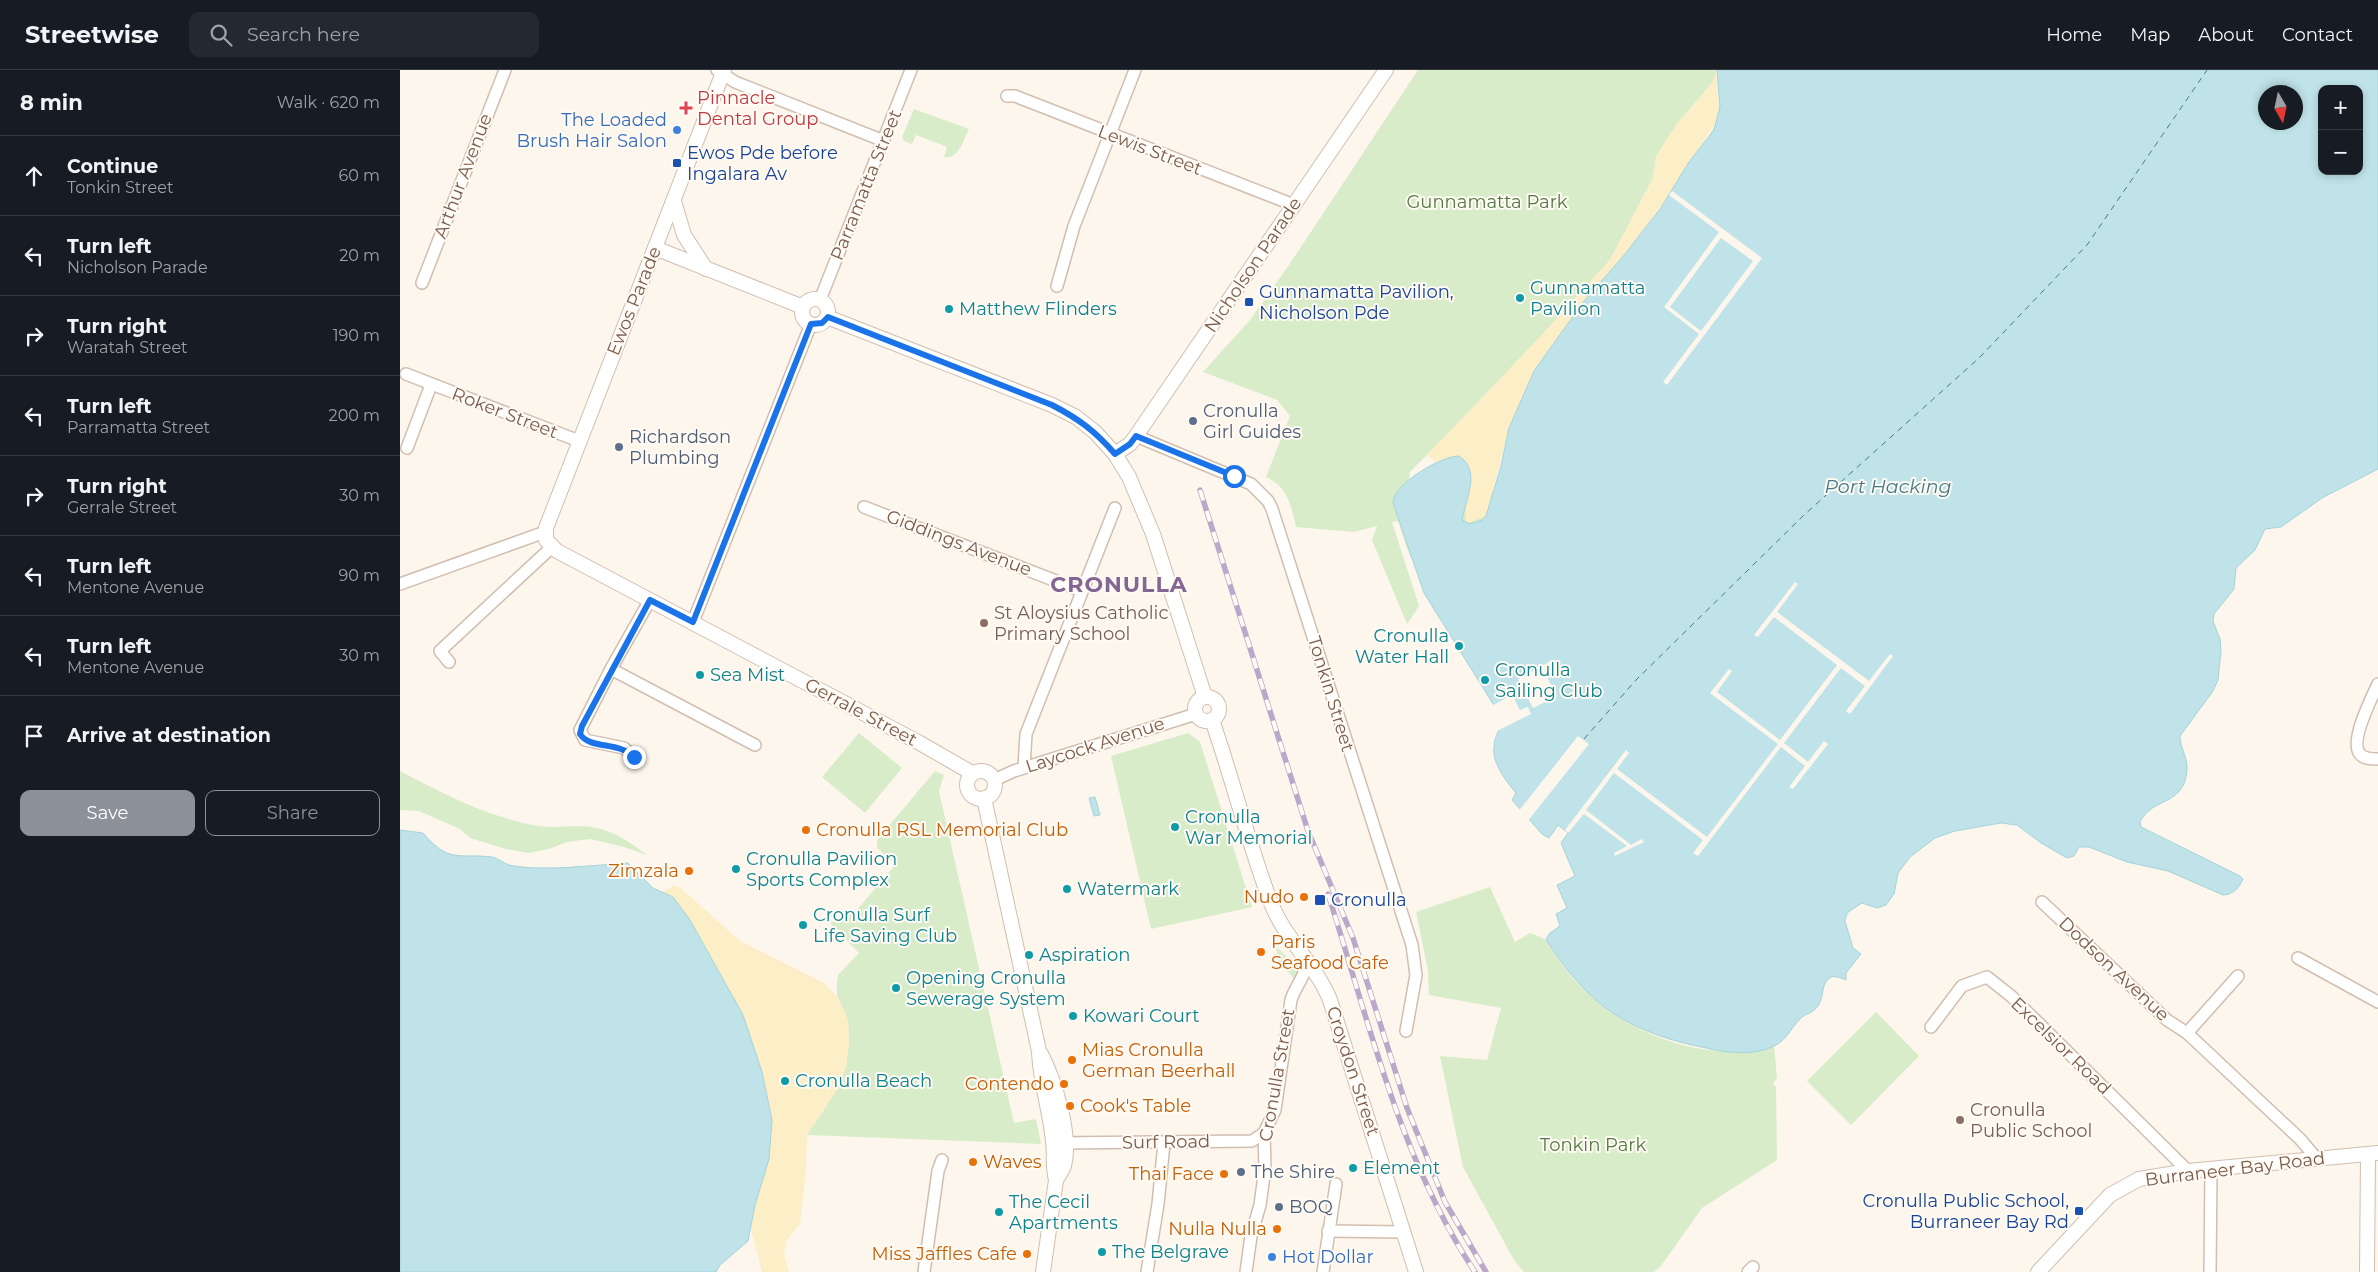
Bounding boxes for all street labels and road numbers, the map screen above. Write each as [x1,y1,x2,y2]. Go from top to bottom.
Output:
street label: Parramatta Street [826,106,906,264]
street label: Arthur Avenue [429,110,497,241]
street label: Lewis Street [1095,120,1205,180]
street label: Nicholson Parade [1200,193,1306,337]
street label: Ewos Parade [602,243,666,359]
street label: Roker Street [449,383,561,443]
street label: Giddings Avenue [883,505,1035,581]
street label: Tonkin Street [1303,634,1359,754]
street label: Gerrale Street [801,673,921,751]
street label: Laycock Avenue [1023,712,1167,778]
street label: Dodson Avenue [2054,912,2174,1026]
street label: Excelsior Road [2006,993,2116,1099]
street label: Croydon Street [1322,1003,1384,1139]
street label: Cronulla Street [1254,1007,1300,1143]
street label: Surf Road [1122,1130,1210,1154]
street label: Burraneer Bay Road [2144,1147,2326,1191]

